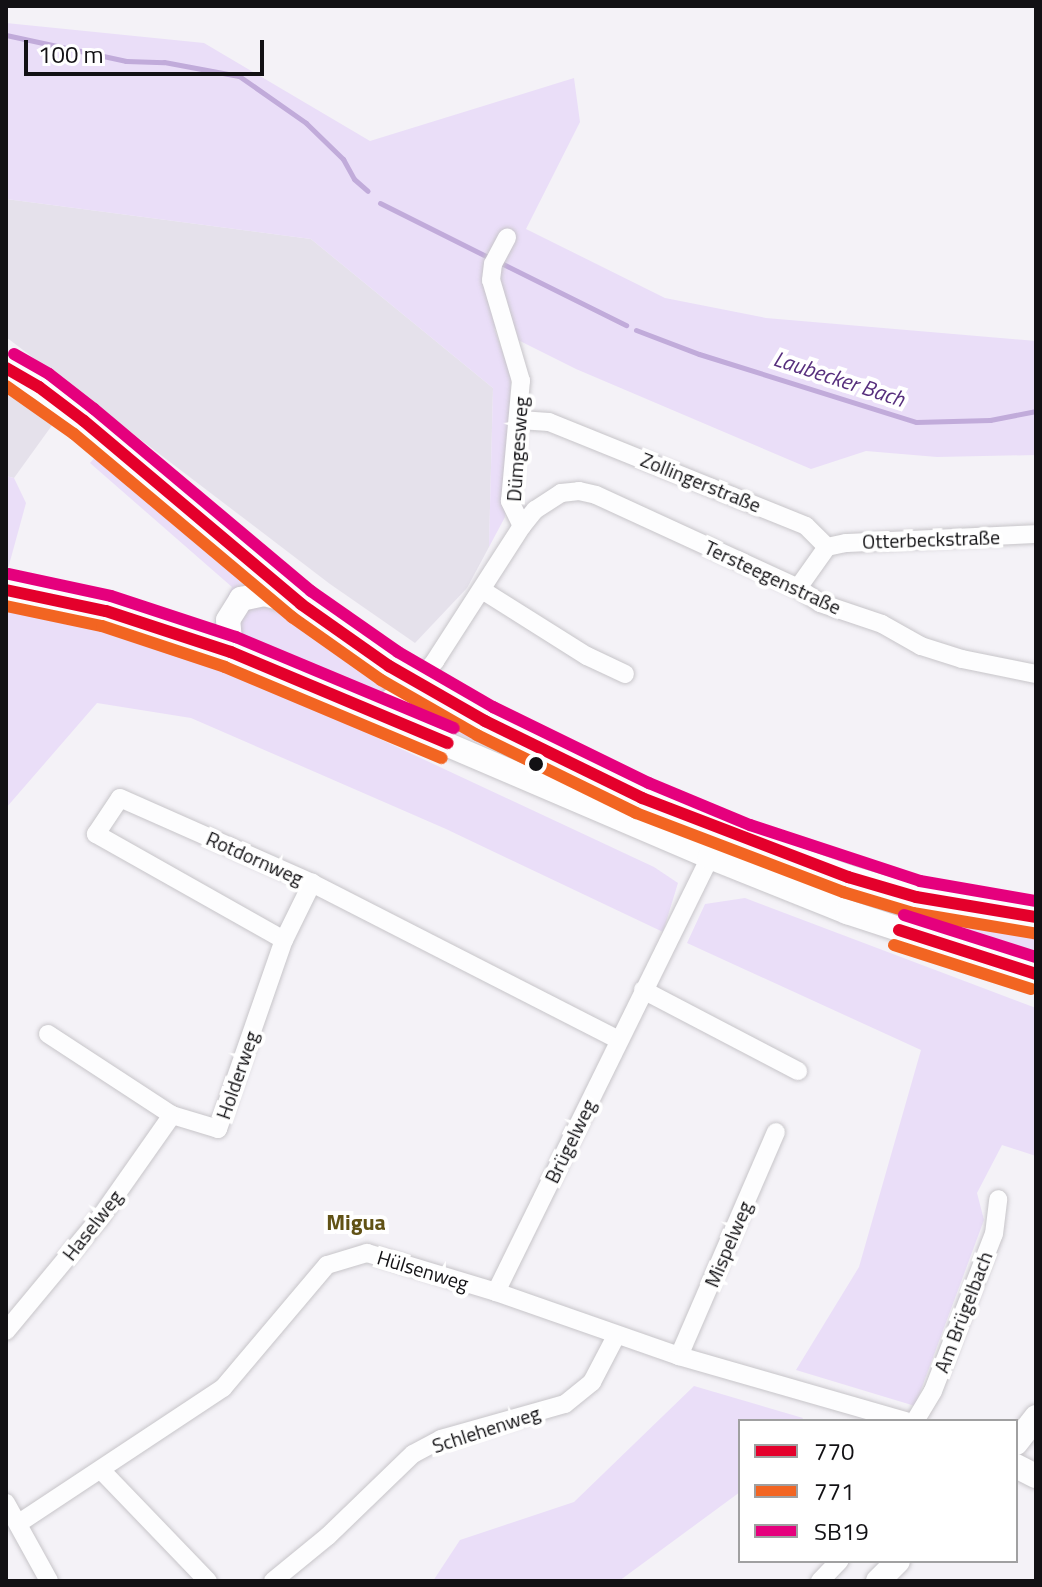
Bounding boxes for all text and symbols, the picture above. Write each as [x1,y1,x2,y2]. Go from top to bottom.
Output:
scale bar [28,24,268,74]
text: 100 m [38,36,104,72]
water label: Laubecker Bach [770,345,908,413]
street label: Dümgesweg [501,396,533,502]
street label: Zollingerstraße [637,447,765,517]
street label: Otterbeckstraße [862,525,1000,553]
street label: Tersteegenstraße [701,535,845,619]
unlabelled marker [528,756,544,772]
street label: Rotdornweg [203,826,307,890]
street label: Holderweg [211,1028,263,1122]
street label: Brügelweg [539,1095,601,1187]
street label: Haselweg [57,1185,127,1265]
street label: Mispelweg [699,1197,757,1291]
district label: Migua [326,1210,386,1236]
street label: Hülsenweg [374,1245,472,1295]
street label: Am Brügelbach [929,1248,997,1376]
street label: Schlehenweg [429,1400,543,1458]
legend [738,1419,1018,1563]
text: 770 [814,1433,854,1469]
text: 771 [814,1473,854,1509]
text: SB19 [814,1513,869,1549]

